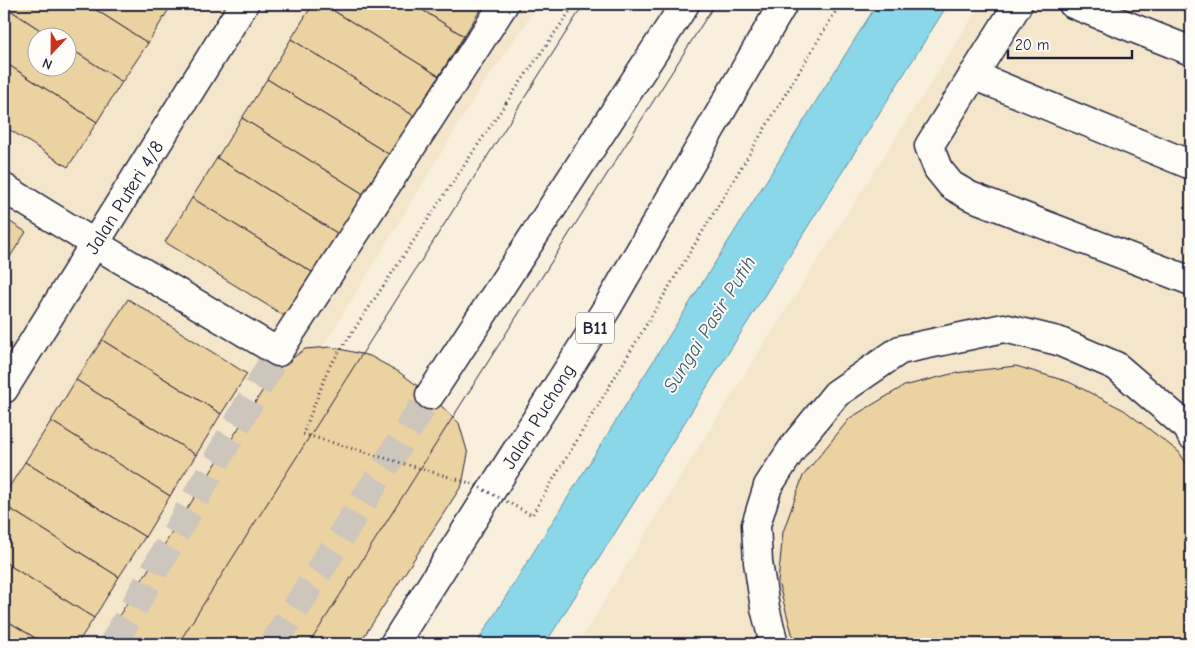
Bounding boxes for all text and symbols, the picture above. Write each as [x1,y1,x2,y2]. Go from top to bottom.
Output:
north arrow [28,28,78,78]
scale bar [1008,28,1131,60]
text: 20 m [1015,36,1049,54]
text: N [40,54,55,73]
street label: Jalan Puteri 4/8 [81,137,168,258]
water label: Sungai Pasir Putih [658,252,761,397]
road number: B11 [576,312,614,343]
street label: Jalan Puchong [498,360,580,473]

